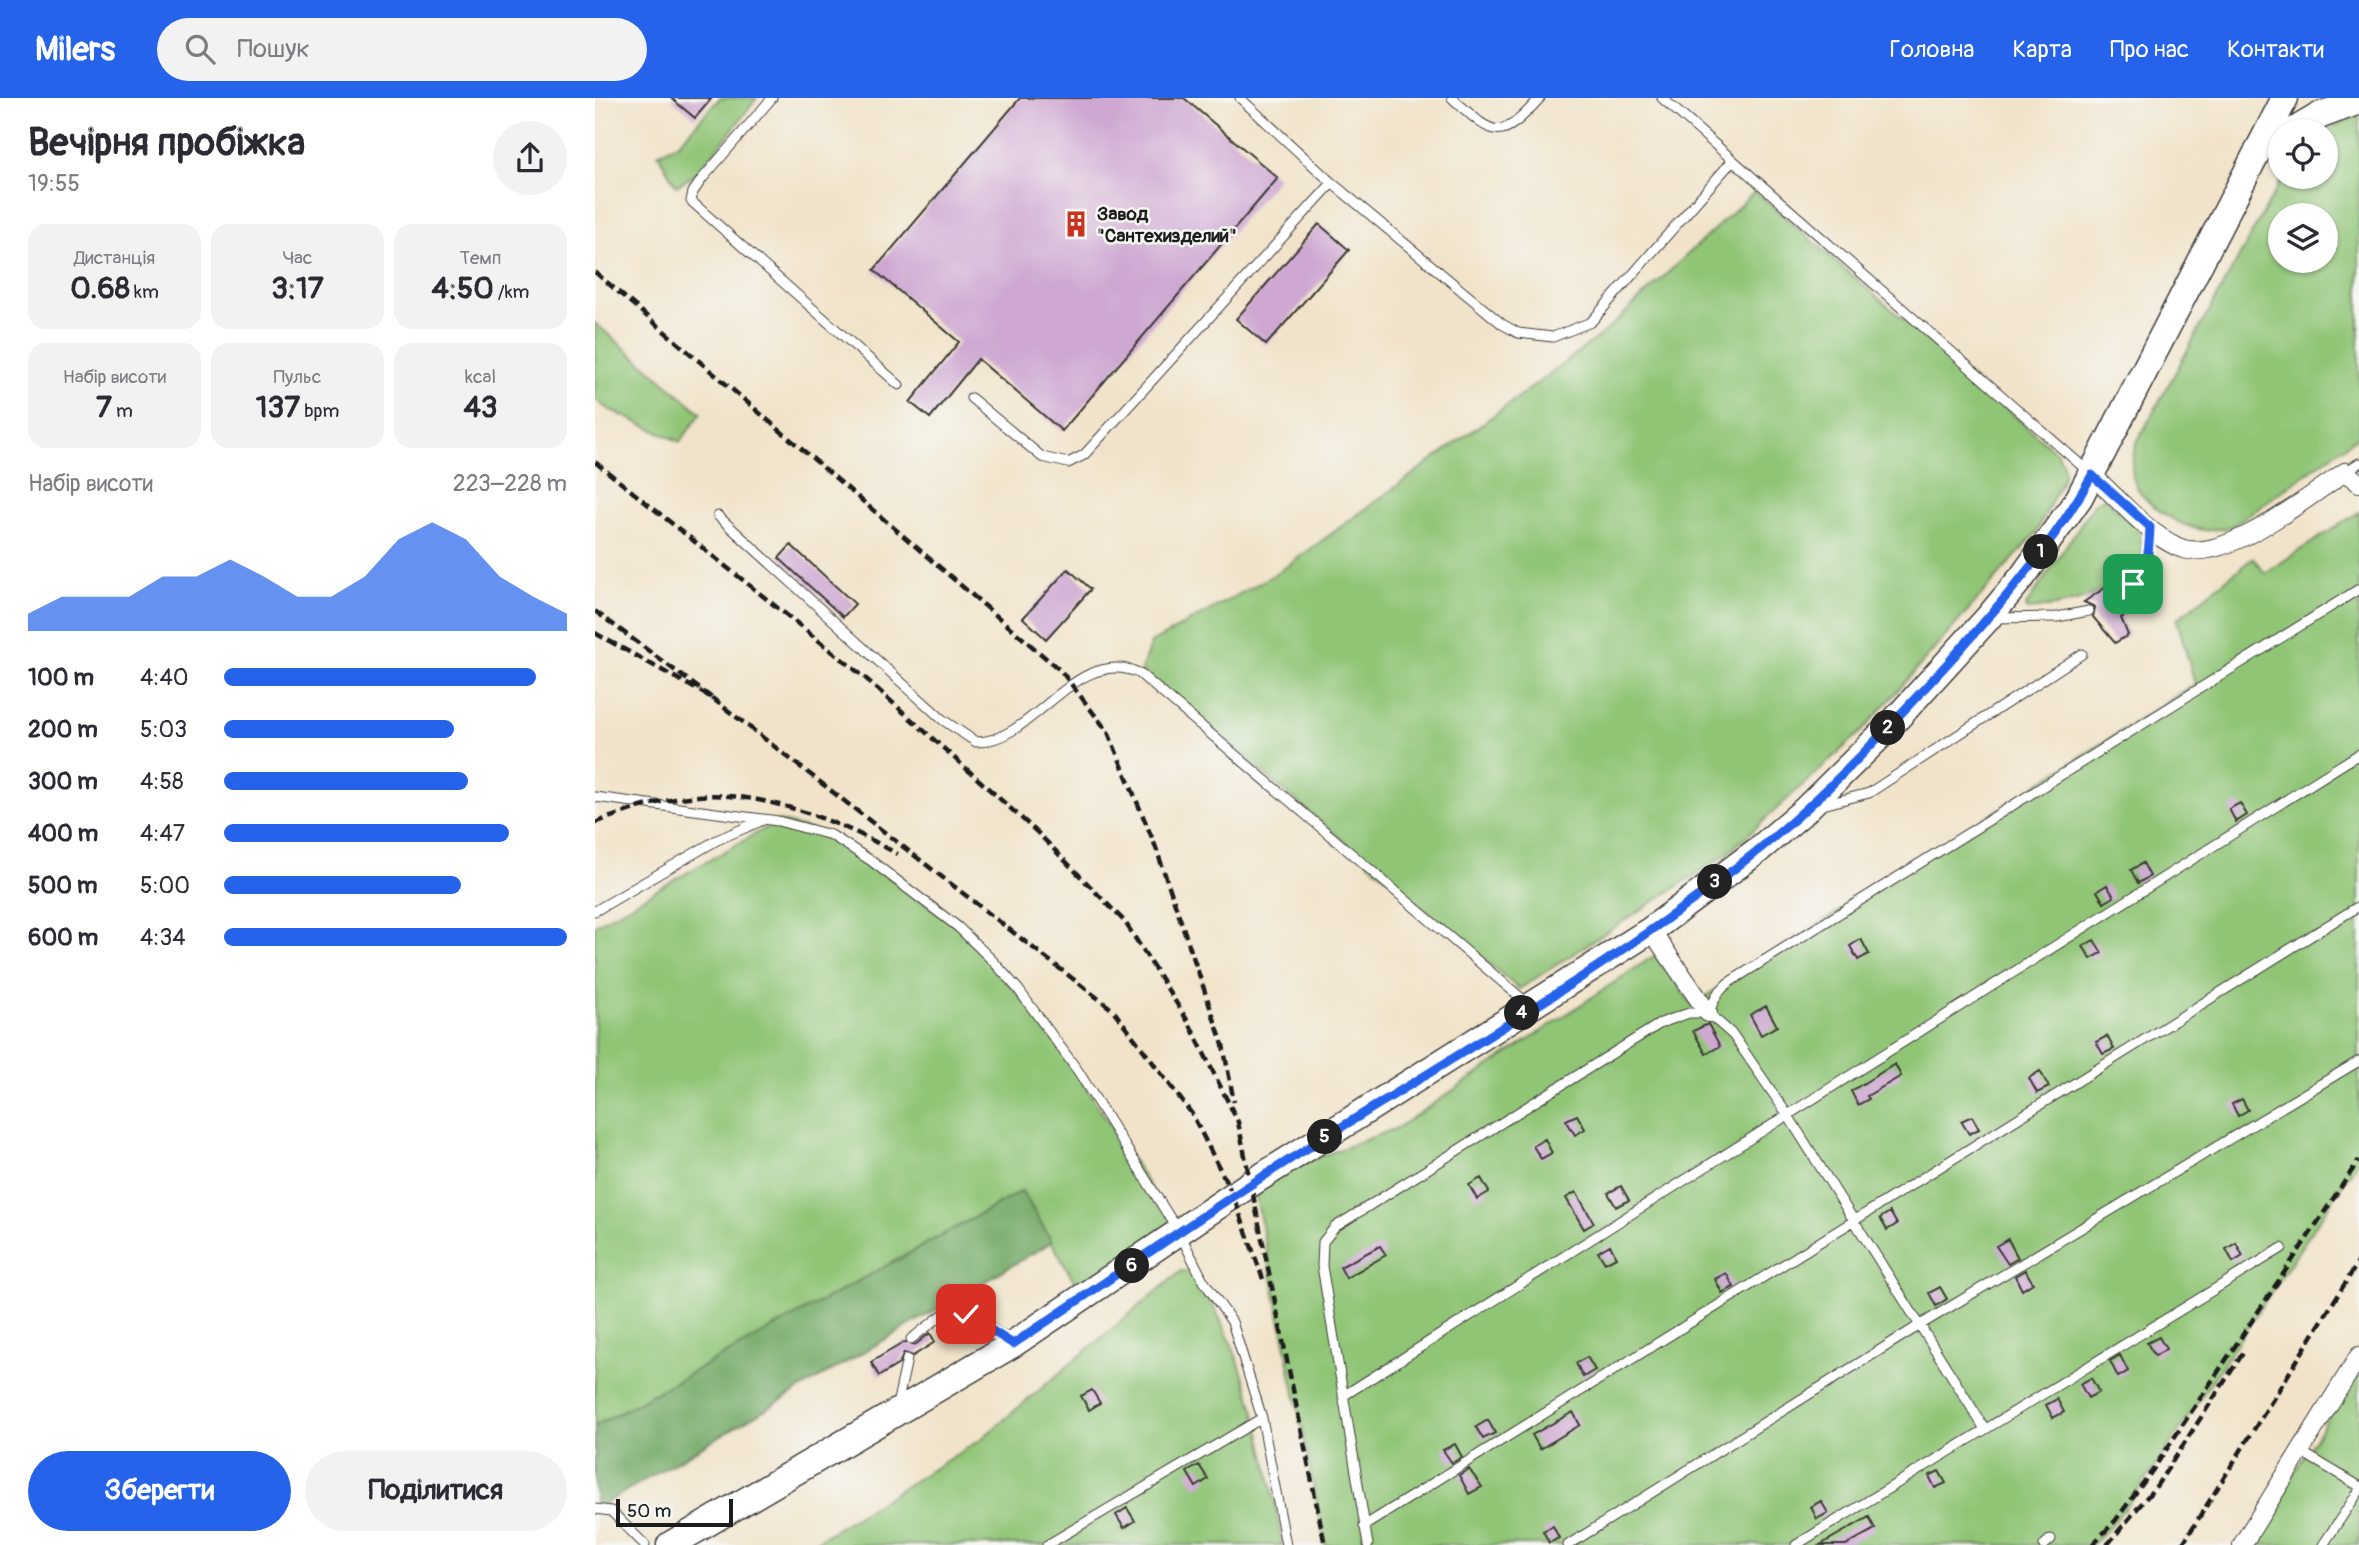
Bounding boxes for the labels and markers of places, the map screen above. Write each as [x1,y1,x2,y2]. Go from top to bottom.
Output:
place label: Завод "Сантехизделий" [1097,202,1237,248]
building icon: Завод "Сантехизделий" [1061,209,1091,239]
pin: 1 [2023,534,2059,570]
pin [2103,554,2163,614]
pin: 2 [1871,710,1905,746]
pin: 3 [1697,864,1733,900]
pin: 4 [1504,996,1539,1030]
pin: 5 [1307,1119,1343,1154]
pin: 6 [1115,1248,1149,1284]
pin [936,1284,996,1344]

